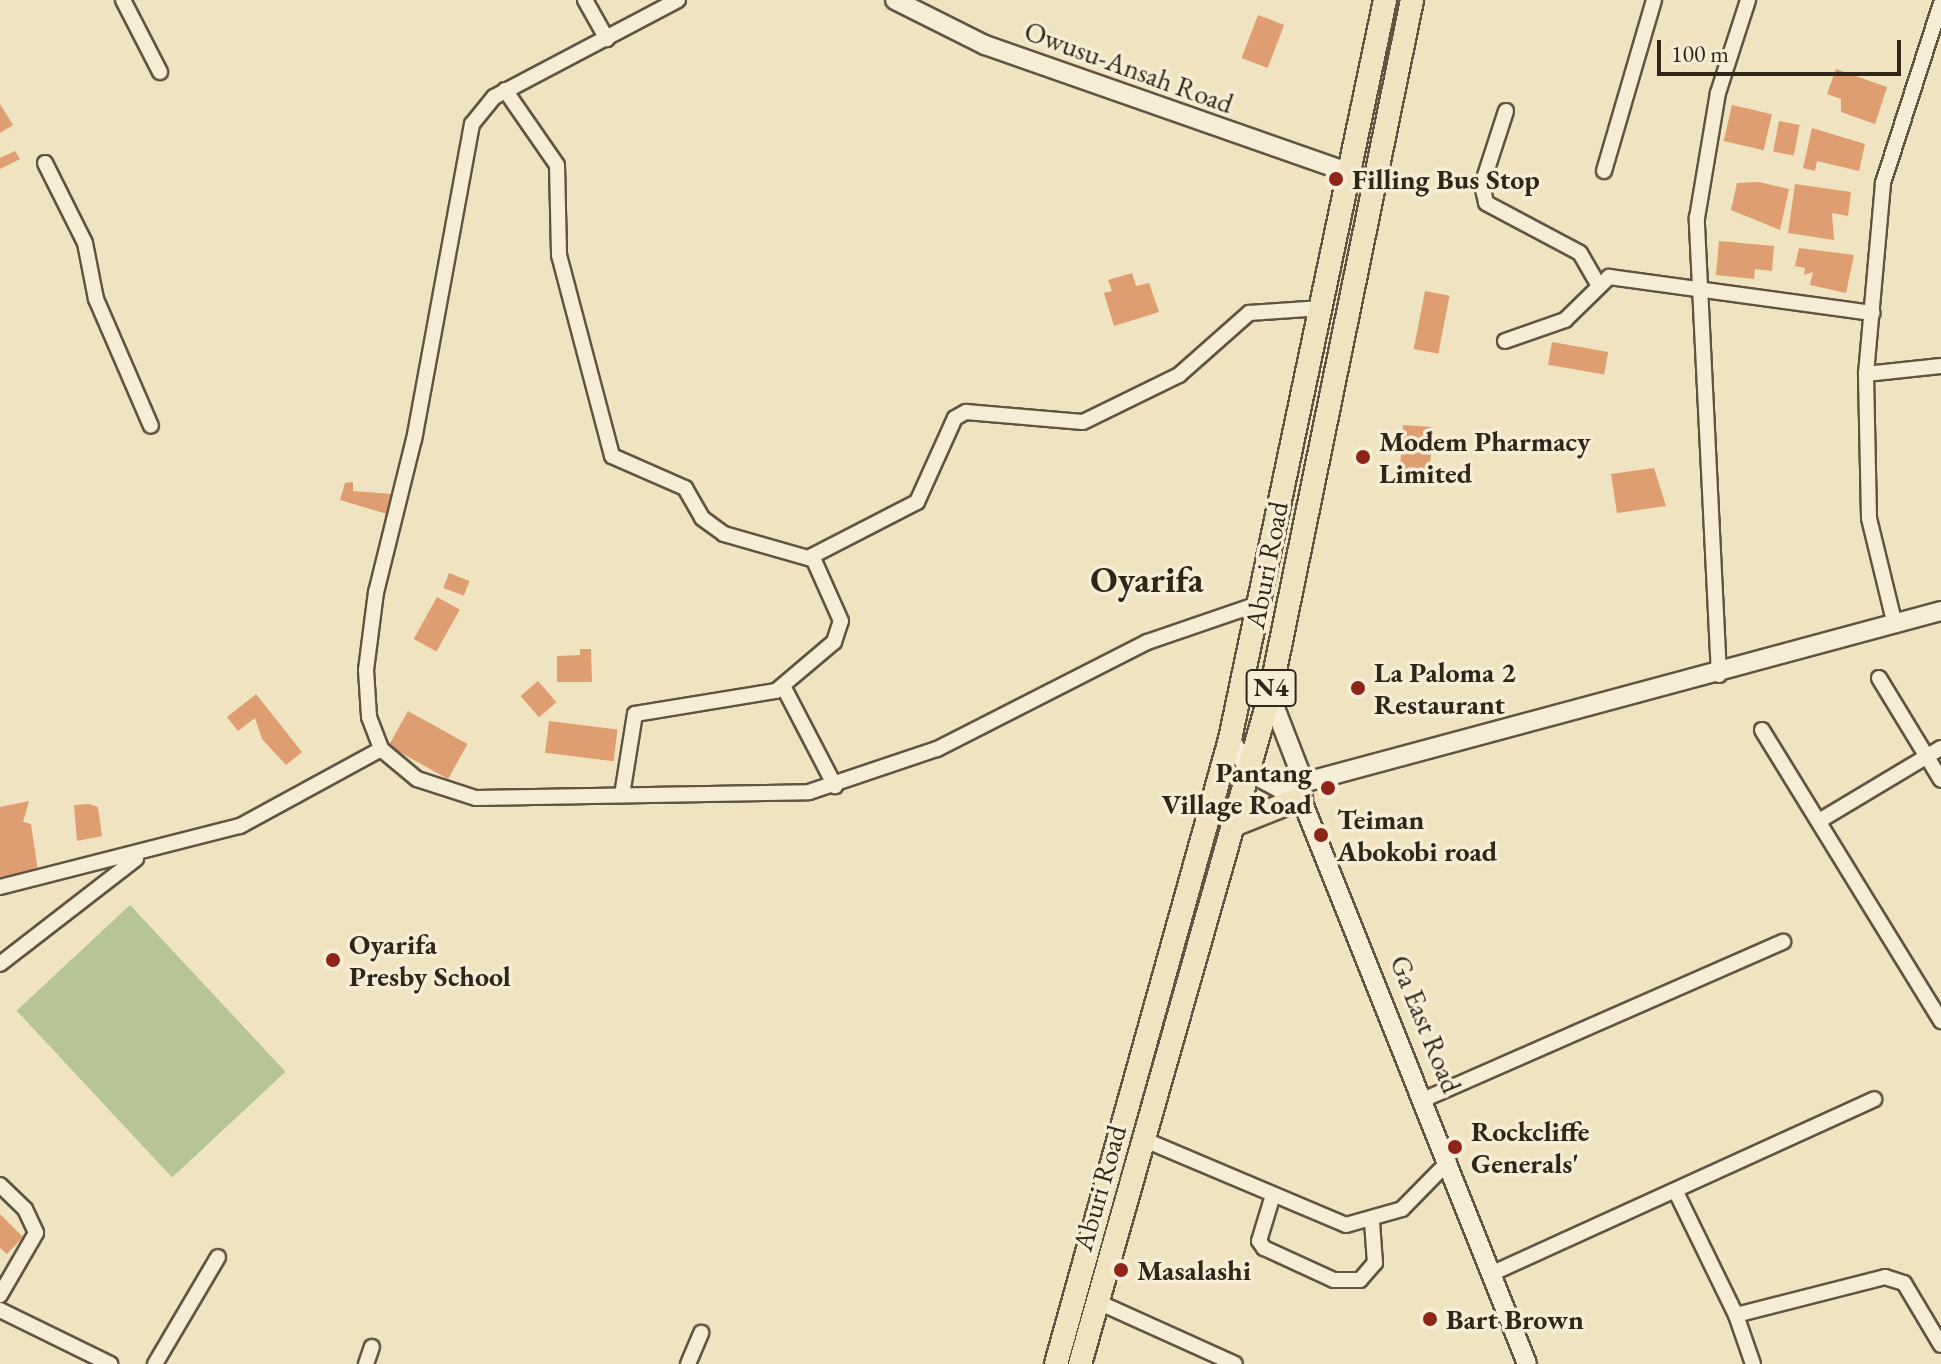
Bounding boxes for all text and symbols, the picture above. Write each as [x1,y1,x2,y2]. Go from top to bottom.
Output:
street label: Owusu-Ansah Road [1020,14,1238,120]
scale bar [1661,24,1905,74]
text: 100 m [1671,38,1729,69]
place label: Filling Bus Stop [1352,162,1540,196]
marker: Filling Bus Stop [1327,170,1345,188]
place label: Modem Pharmacy Limited [1379,424,1590,490]
marker: Modem Pharmacy Limited [1354,448,1372,466]
street label: Aburi Road [1237,498,1295,632]
district label: Oyarifa [1090,558,1204,602]
place label: La Paloma 2 Restaurant [1374,655,1516,721]
road number: N4 [1245,666,1297,710]
marker: La Paloma 2 Restaurant [1349,679,1367,697]
place label: Pantang Village Road [1161,755,1312,821]
marker: Pantang Village Road [1319,779,1337,797]
place label: Teiman Abokobi road [1337,802,1497,868]
marker: Teiman Abokobi road [1312,826,1330,844]
place label: Oyarifa Presby School [349,927,511,993]
street label: Ga East Road [1383,950,1469,1098]
marker: Oyarifa Presby School [324,951,342,969]
place label: Rockcliffe Generals' [1471,1114,1589,1180]
street label: Aburi Road [1065,1121,1133,1255]
marker: Rockcliffe Generals' [1446,1138,1464,1156]
place label: Masalashi [1137,1253,1251,1287]
marker: Masalashi [1112,1261,1130,1279]
place label: Bart Brown [1446,1302,1584,1336]
marker: Bart Brown [1421,1310,1439,1328]

